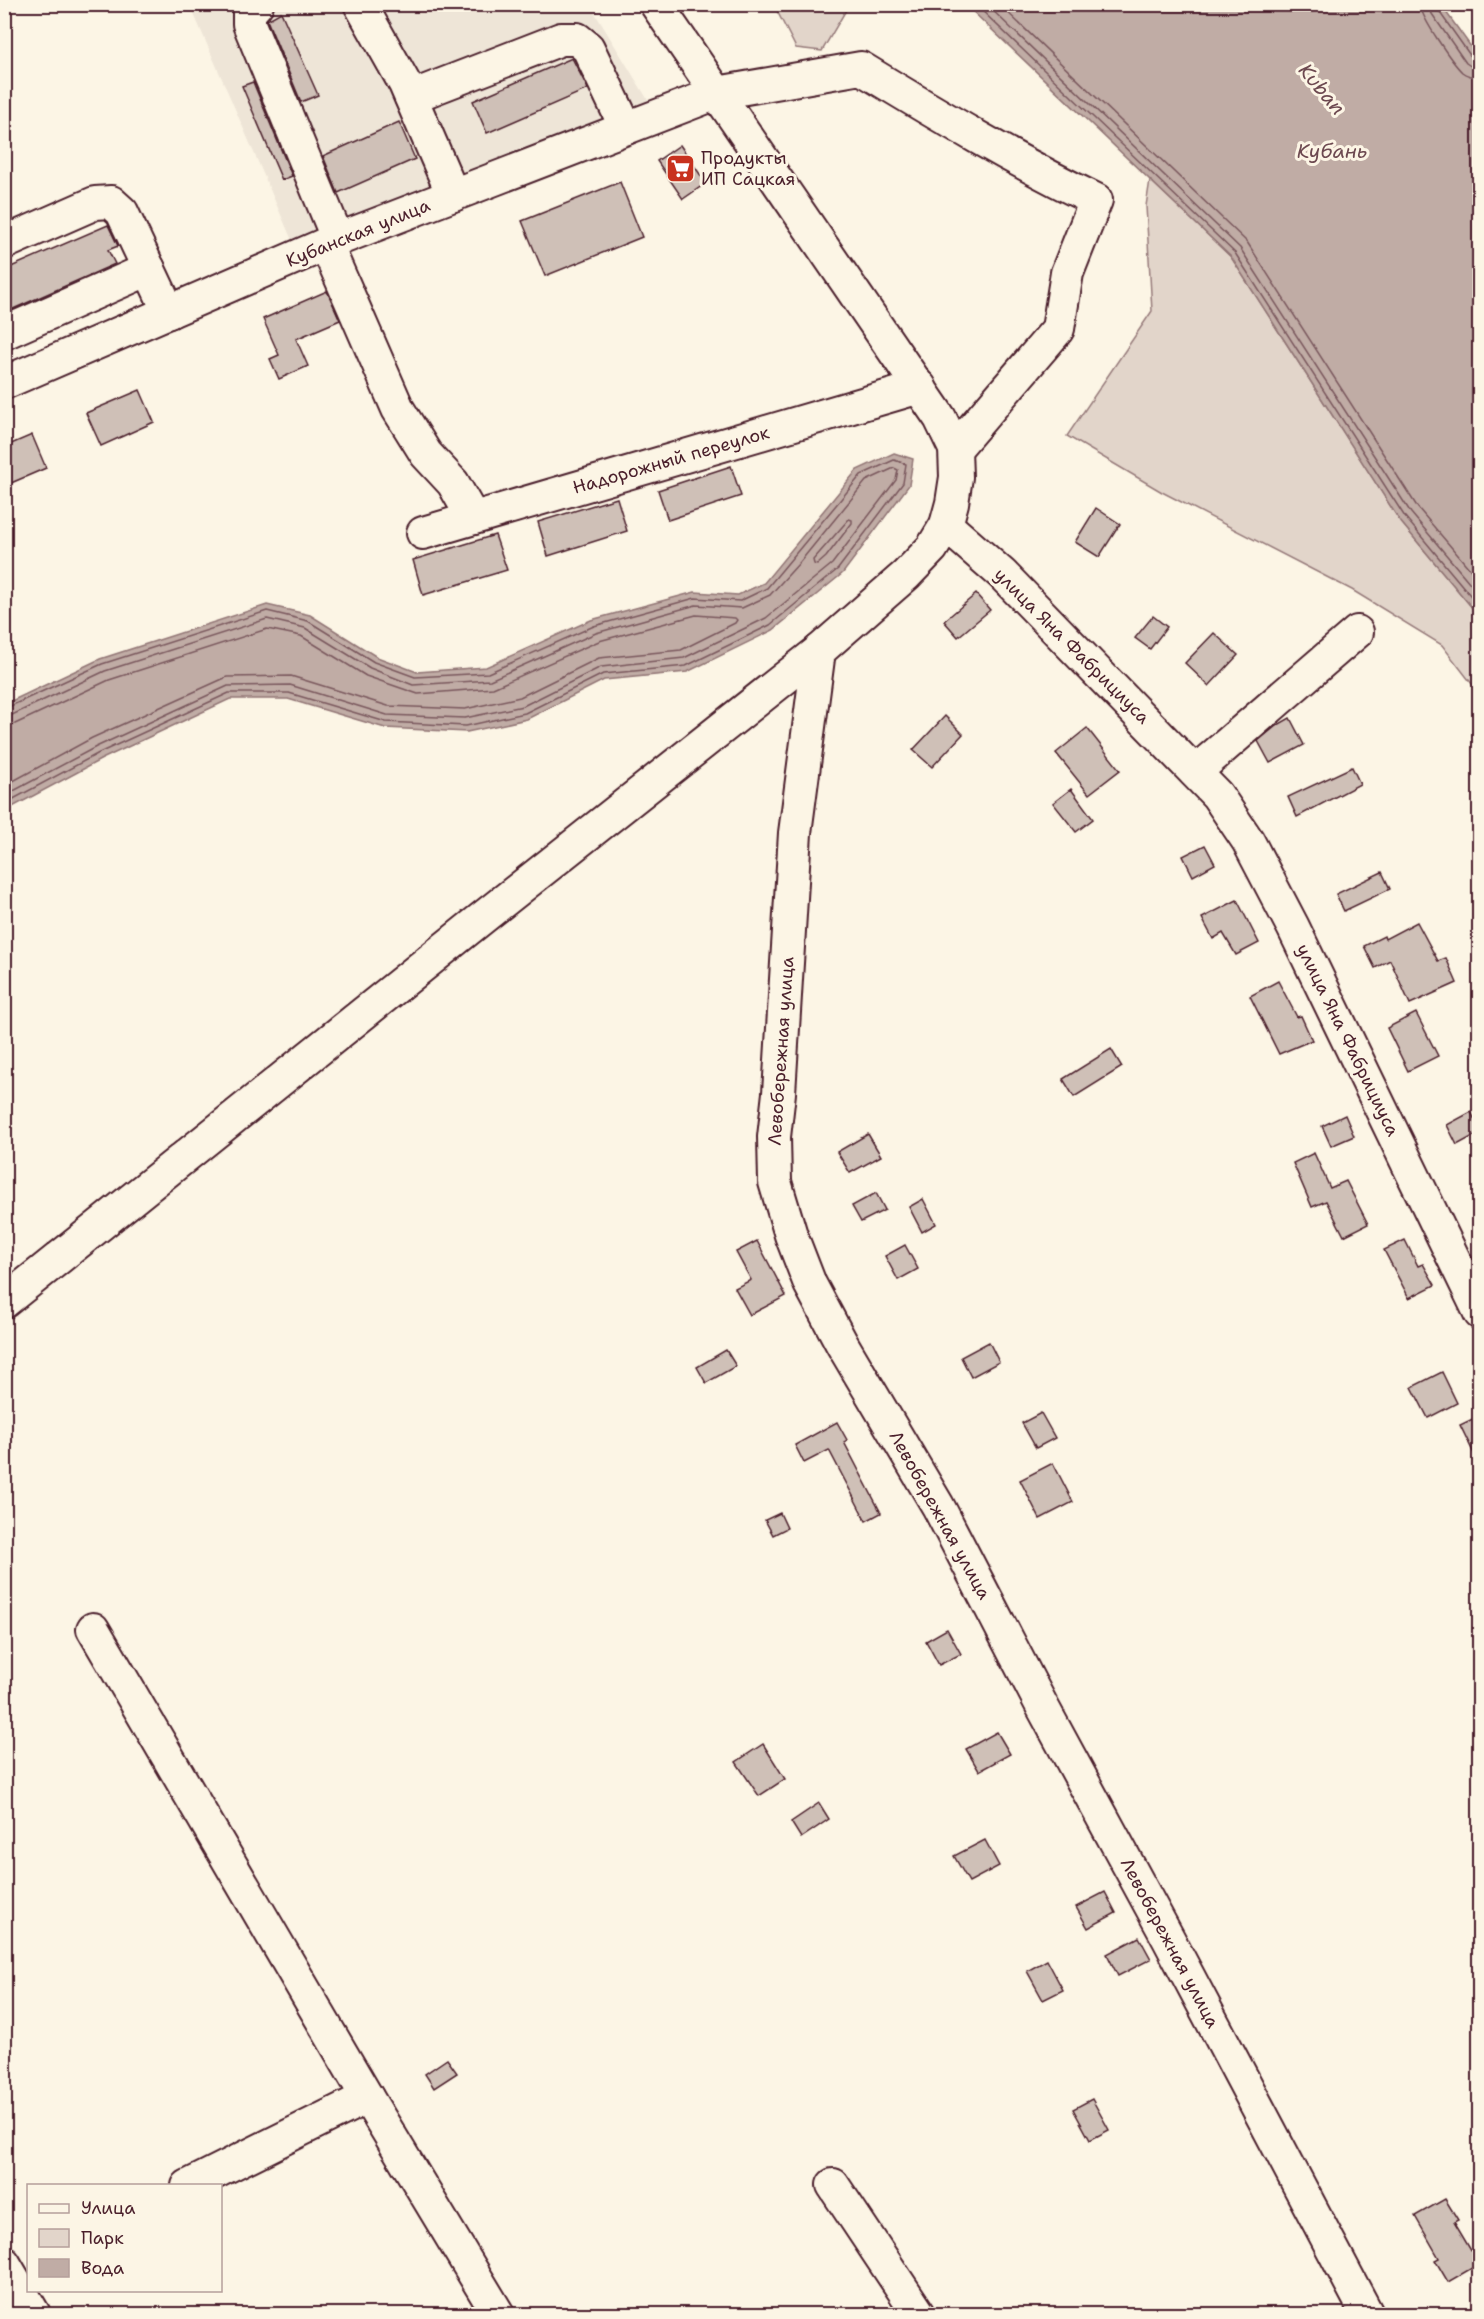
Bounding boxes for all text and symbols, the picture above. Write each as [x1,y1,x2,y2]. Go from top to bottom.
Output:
water label: Kuban [1293,58,1351,120]
water label: Кубань [1297,138,1367,164]
place label: Продукты ИП Сацкая [701,146,795,191]
supermarket icon: Продукты ИП Сацкая [664,152,696,184]
street label: Кубанская улица [282,193,434,273]
street label: Надорожный переулок [570,420,773,500]
street label: улица Яна Фабрициуса [989,563,1155,729]
street label: улица Яна Фабрициуса [1291,940,1405,1140]
street label: Левобережная улица [762,956,800,1146]
street label: Левобережная улица [884,1426,996,1604]
street label: Левобережная улица [1115,1854,1225,2032]
legend [27,2184,222,2292]
text: Улица [81,2196,135,2220]
text: Парк [81,2226,124,2250]
text: Вода [81,2256,124,2280]

